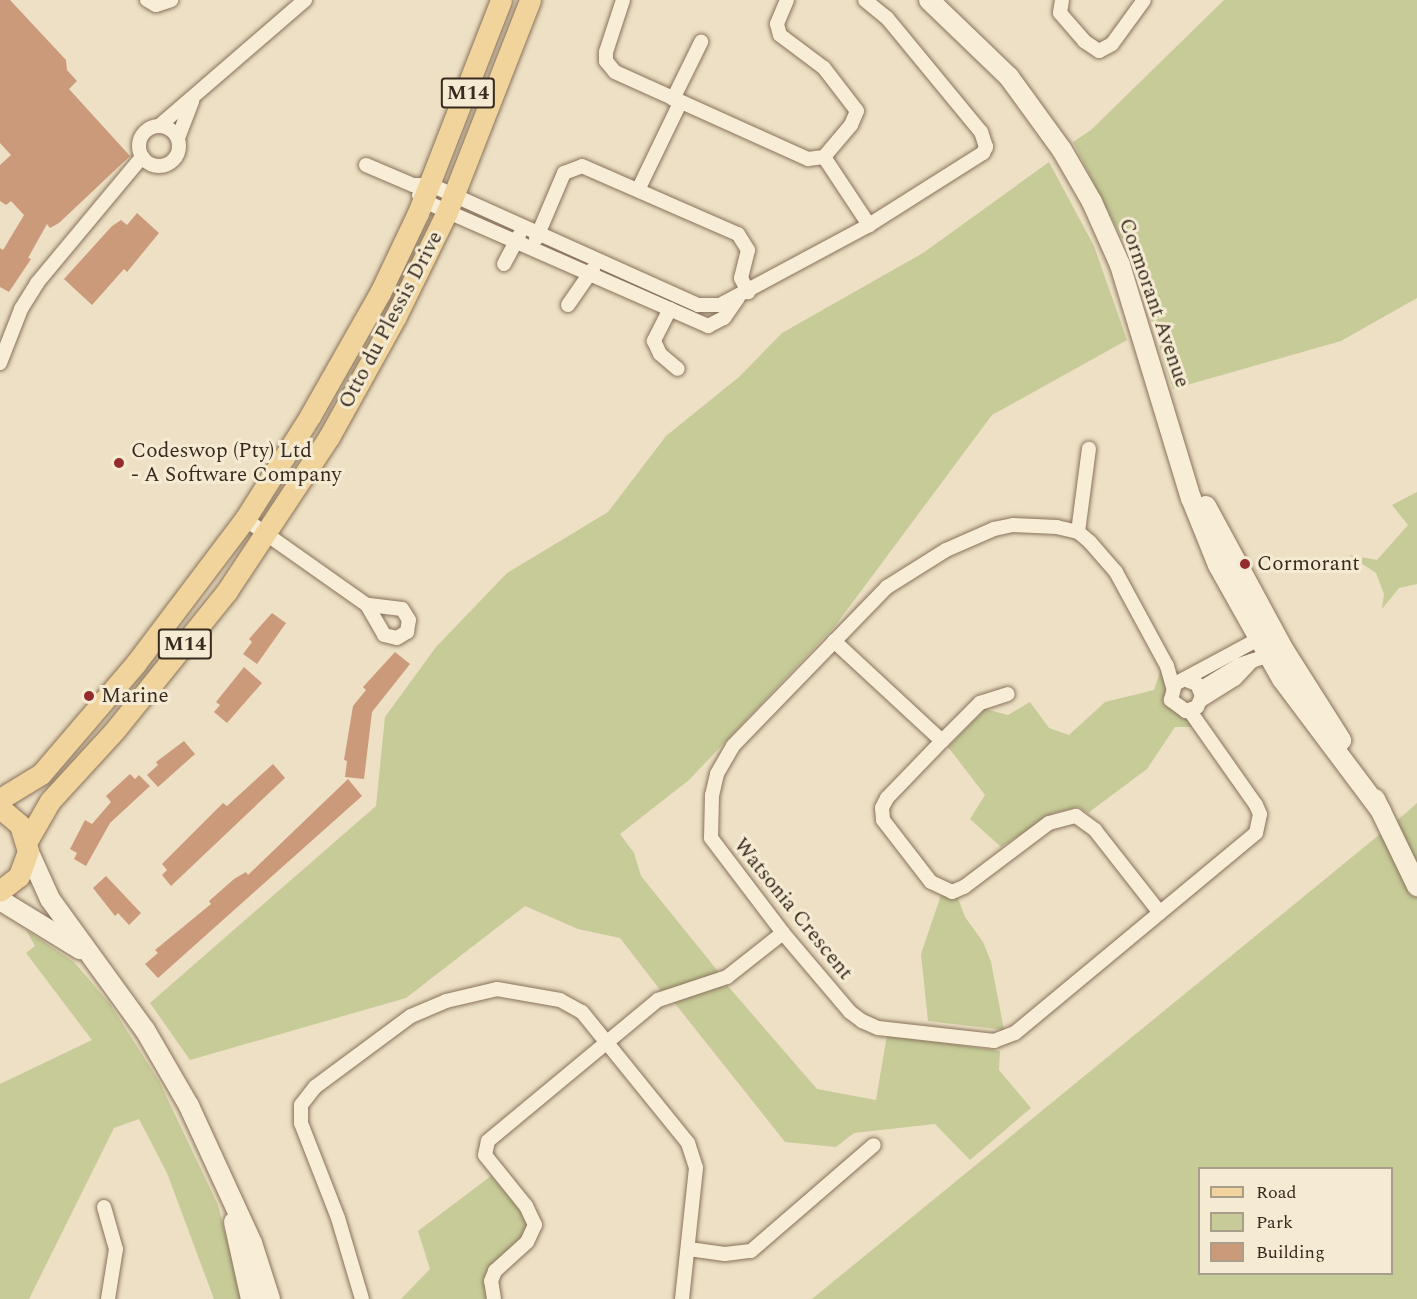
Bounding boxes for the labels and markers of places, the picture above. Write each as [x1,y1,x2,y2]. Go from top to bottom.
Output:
place label: Codeswop (Pty) Ltd - A Software Company [131,438,342,488]
marker: Codeswop (Pty) Ltd - A Software Company [112,456,126,470]
place label: Cormorant [1257,551,1360,577]
marker: Cormorant [1238,557,1252,571]
place label: Marine [101,683,169,709]
marker: Marine [82,689,96,703]

